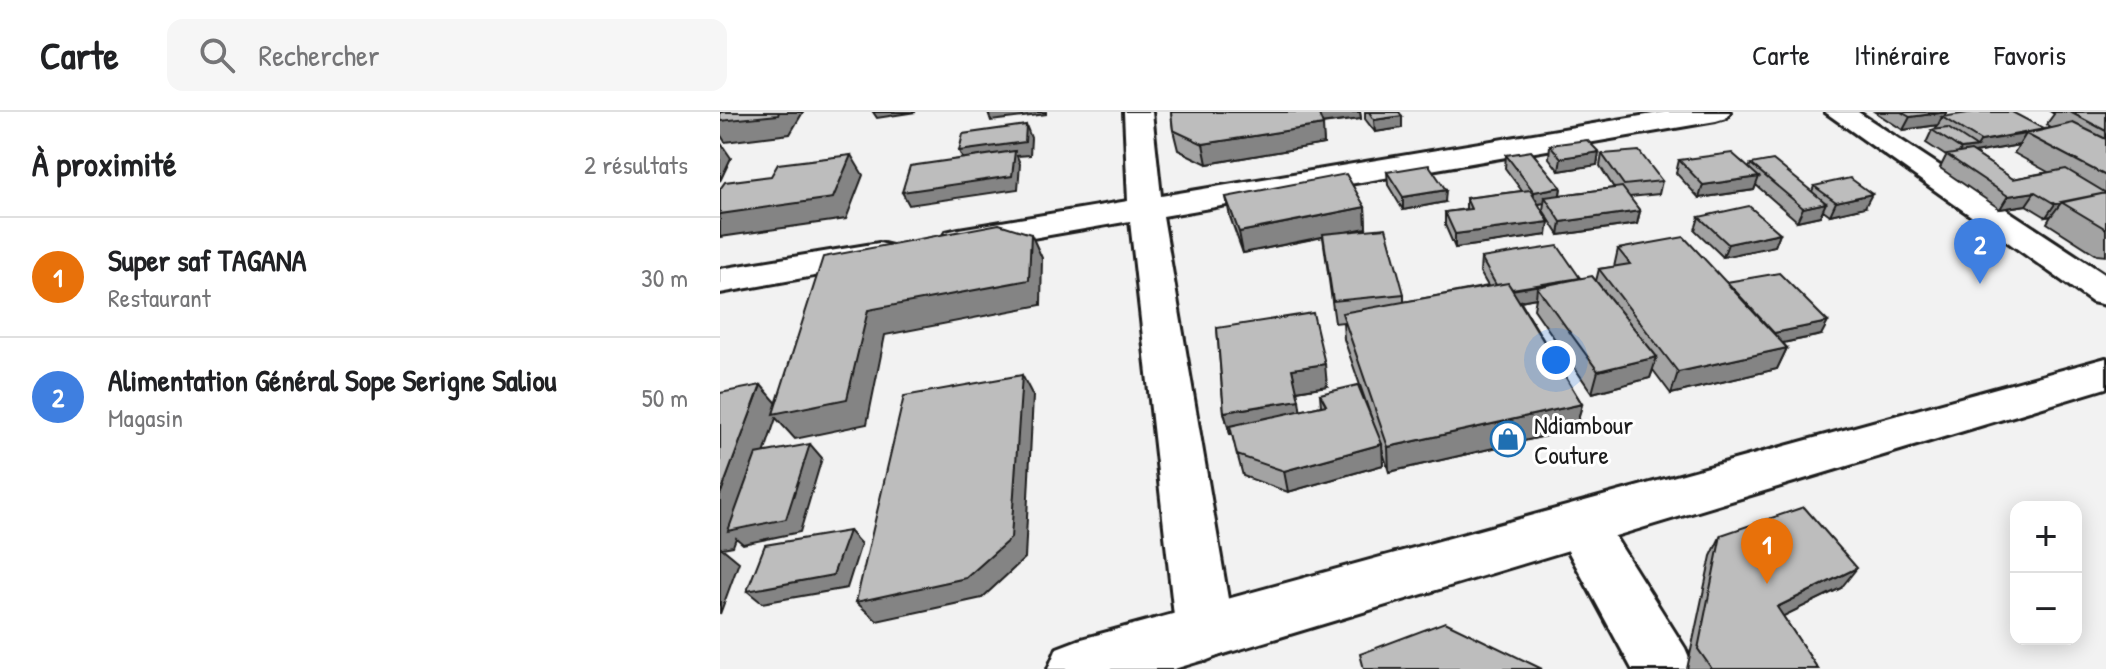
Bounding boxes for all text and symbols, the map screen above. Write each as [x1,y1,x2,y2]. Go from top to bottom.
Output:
search box [167,19,727,91]
text: Carte [40,29,119,81]
icon: search [195,33,239,77]
text: Rechercher [259,35,380,75]
text: Carte [1752,36,1810,74]
text: Itinéraire [1854,36,1950,74]
text: Favoris [1994,36,2066,74]
text: À proximité [32,141,177,187]
text: 2 résultats [584,147,688,182]
pin: 2 [1954,218,2006,284]
text: Super saf TAGANA [108,240,306,280]
text: 1 [53,260,63,295]
text: 30 m [641,260,688,295]
text: Restaurant [108,280,211,315]
your location [1536,340,1576,380]
text: Alimentation Général Sope Serigne Saliou [108,360,557,400]
text: 2 [52,380,64,415]
text: 50 m [642,380,688,415]
text: Magasin [108,400,183,435]
place label: Ndiambour Couture [1534,407,1633,472]
shop icon: Ndiambour Couture [1489,420,1527,458]
map controls [2010,501,2082,645]
button: + [2010,501,2082,573]
pin: 1 [1741,518,1793,584]
button: − [2010,573,2082,645]

